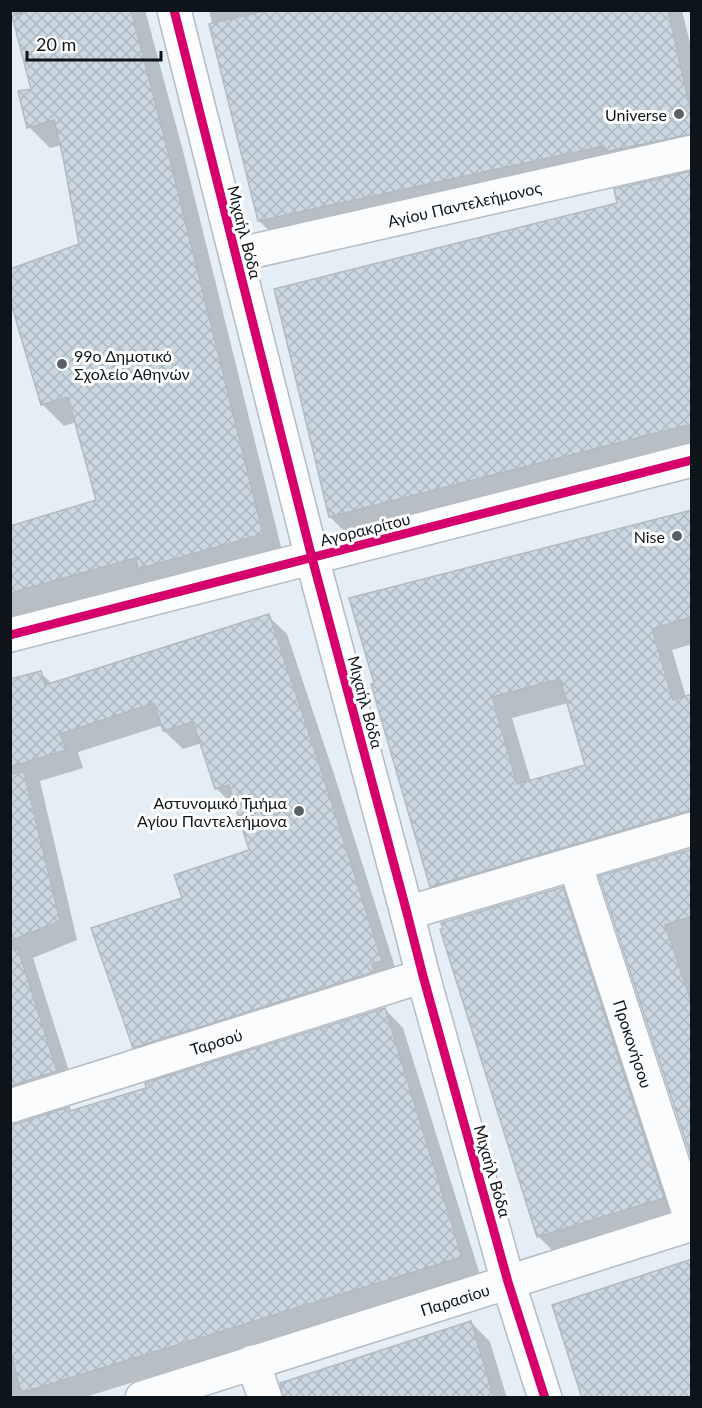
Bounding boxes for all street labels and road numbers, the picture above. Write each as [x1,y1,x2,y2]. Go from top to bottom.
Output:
street label: Αγίου Παντελεήμονος [386,177,544,230]
street label: Μιχαήλ Βόδα [224,183,266,281]
street label: Αγορακρίτου [318,509,412,549]
street label: Μιχαήλ Βόδα [344,653,388,751]
street label: Προκονήσου [610,997,657,1090]
street label: Ταρσού [188,1024,244,1058]
street label: Μιχαήλ Βόδα [471,1123,515,1220]
street label: Παρασίου [418,1279,492,1319]

